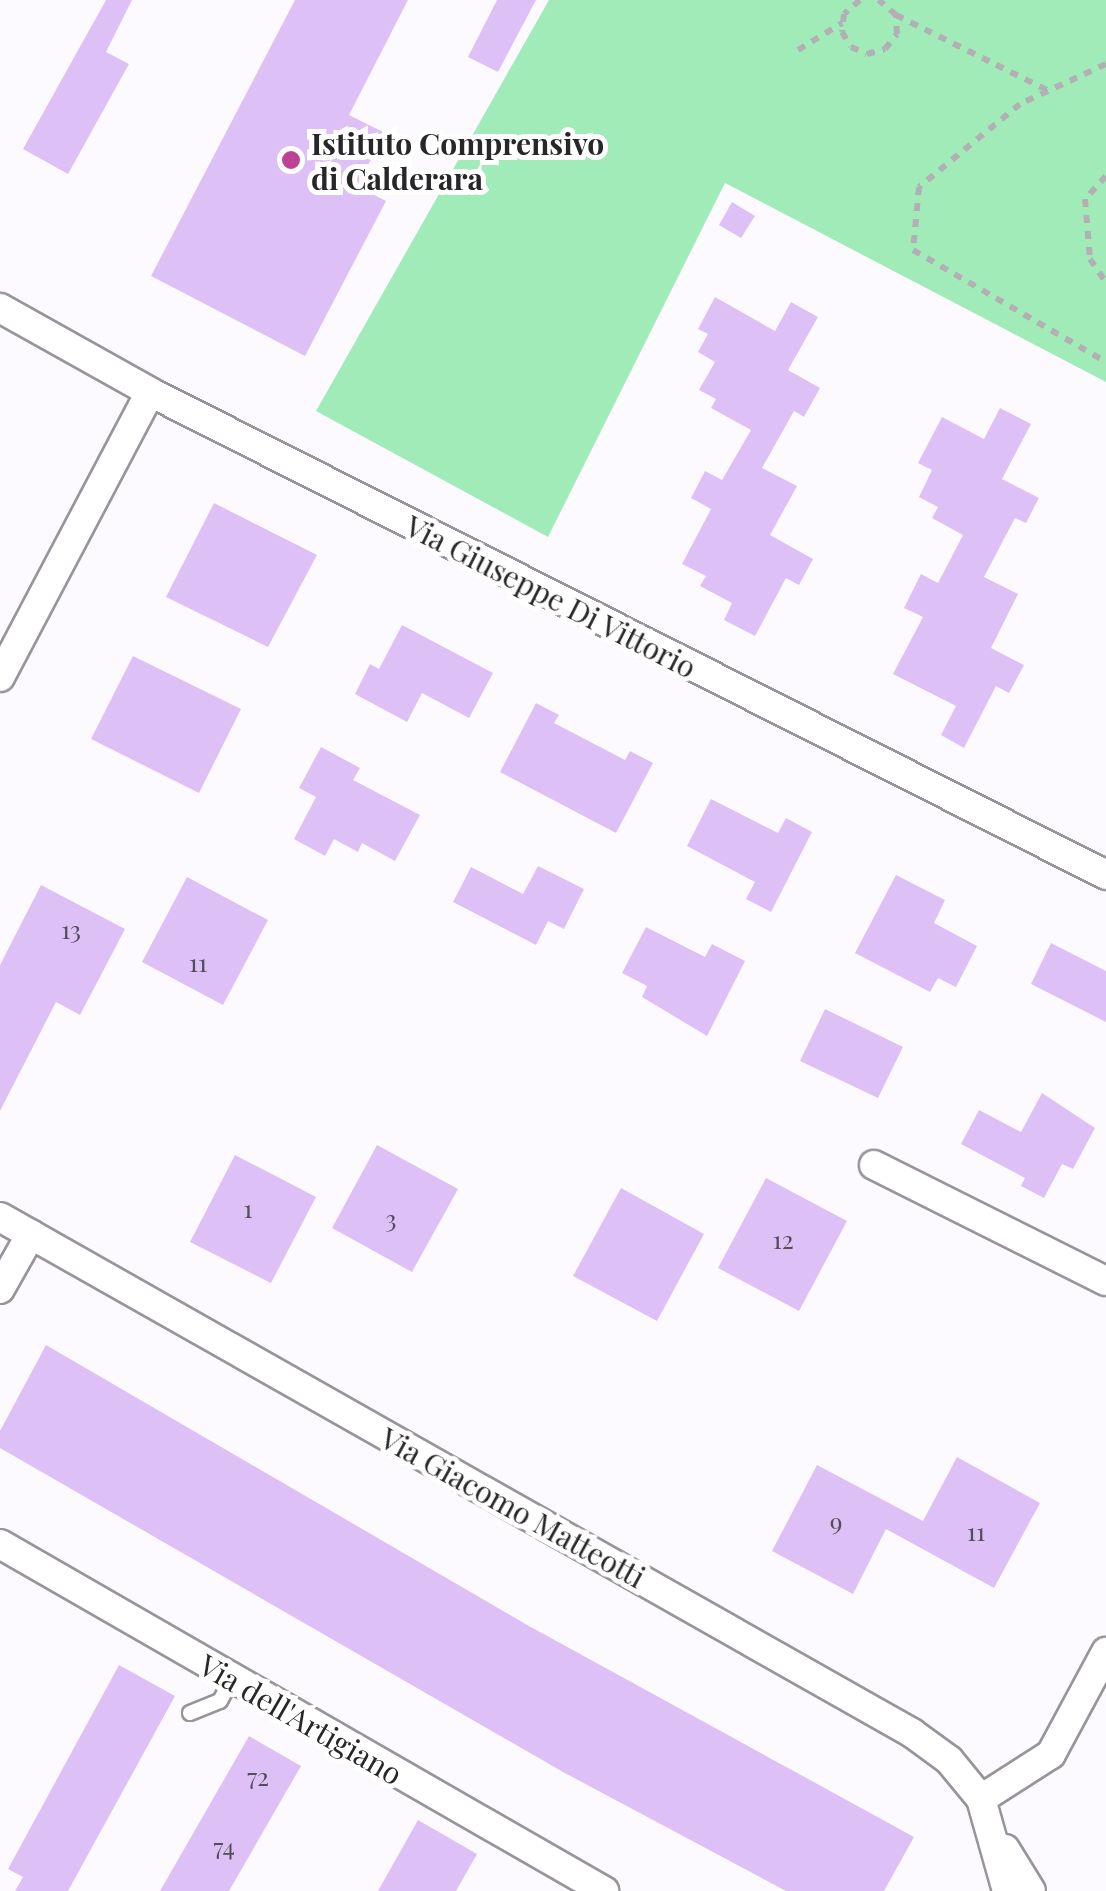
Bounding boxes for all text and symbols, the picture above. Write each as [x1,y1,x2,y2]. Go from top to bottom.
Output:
place label: Istituto Comprensivo di Calderara [311,125,604,196]
marker: Istituto Comprensivo di Calderara [280,149,302,171]
street label: Via Giuseppe Di Vittorio [399,507,703,685]
house number: 13 [61,914,81,944]
house number: 11 [189,947,207,977]
house number: 1 [243,1193,253,1223]
house number: 3 [385,1203,397,1233]
house number: 12 [772,1224,794,1254]
street label: Via Giacomo Matteotti [374,1419,652,1595]
house number: 9 [830,1506,842,1536]
house number: 11 [967,1516,985,1546]
street label: Via dell'Artigiano [193,1646,409,1792]
house number: 72 [247,1761,269,1791]
house number: 74 [213,1831,235,1861]

